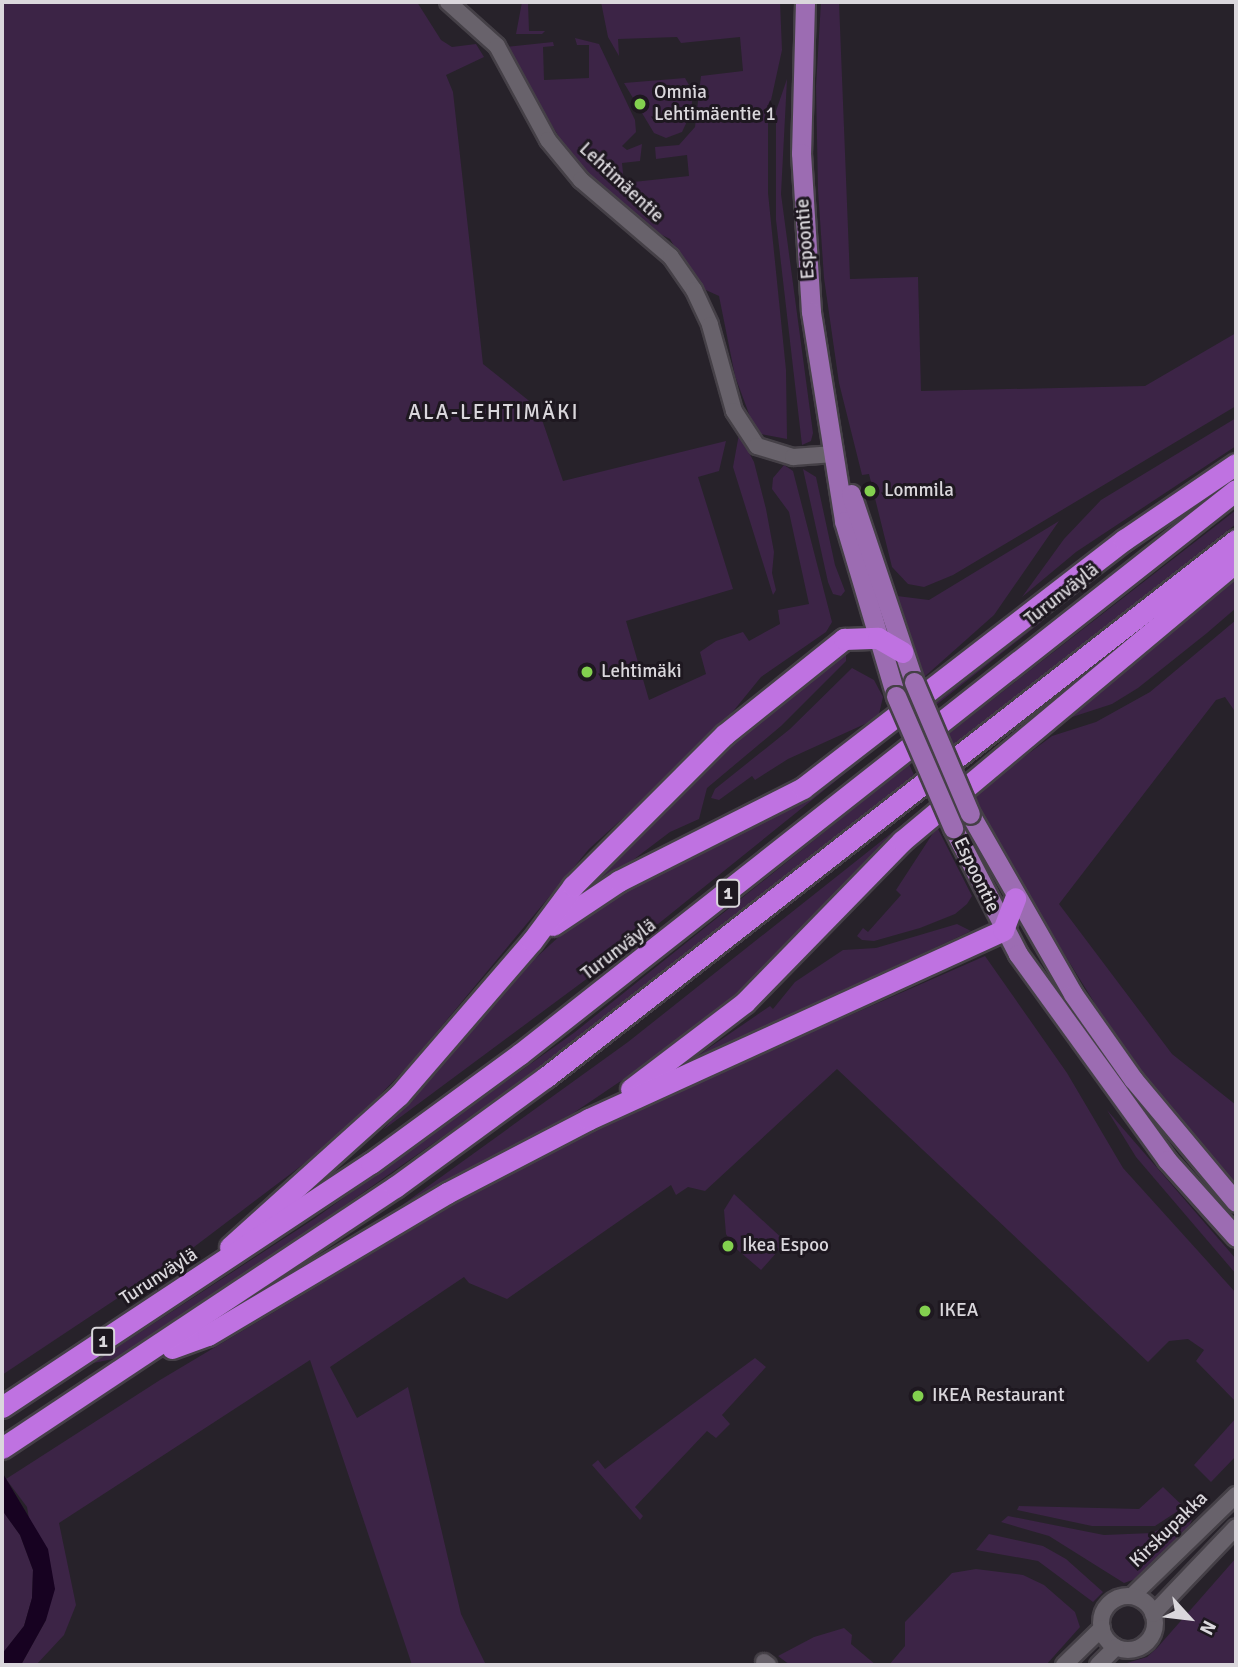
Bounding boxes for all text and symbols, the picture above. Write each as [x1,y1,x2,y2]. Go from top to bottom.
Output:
place label: Omnia Lehtimäentie 1 [654,82,776,126]
marker: Omnia Lehtimäentie 1 [632,96,648,112]
street label: Lehtimäentie [574,138,668,228]
street label: Espoontie [792,198,820,280]
district label: ALA-LEHTIMÄKI [410,399,578,425]
place label: Lommila [884,480,954,502]
marker: Lommila [862,483,878,499]
street label: Turunväylä [1020,559,1104,631]
place label: Lehtimäki [601,661,682,683]
marker: Lehtimäki [579,664,595,680]
street label: Espoontie [948,834,1004,916]
road number: 1 [716,878,740,908]
street label: Turunväylä [577,914,661,986]
place label: Ikea Espoo [742,1235,829,1257]
marker: Ikea Espoo [720,1238,736,1254]
street label: Turunväylä [116,1244,202,1310]
place label: IKEA [939,1300,978,1322]
marker: IKEA [917,1303,933,1319]
road number: 1 [91,1326,115,1356]
place label: IKEA Restaurant [932,1385,1065,1407]
marker: IKEA Restaurant [910,1388,926,1404]
street label: Kirskupakka [1125,1487,1213,1573]
north arrow [1154,1583,1224,1653]
text: N [1194,1616,1221,1639]

